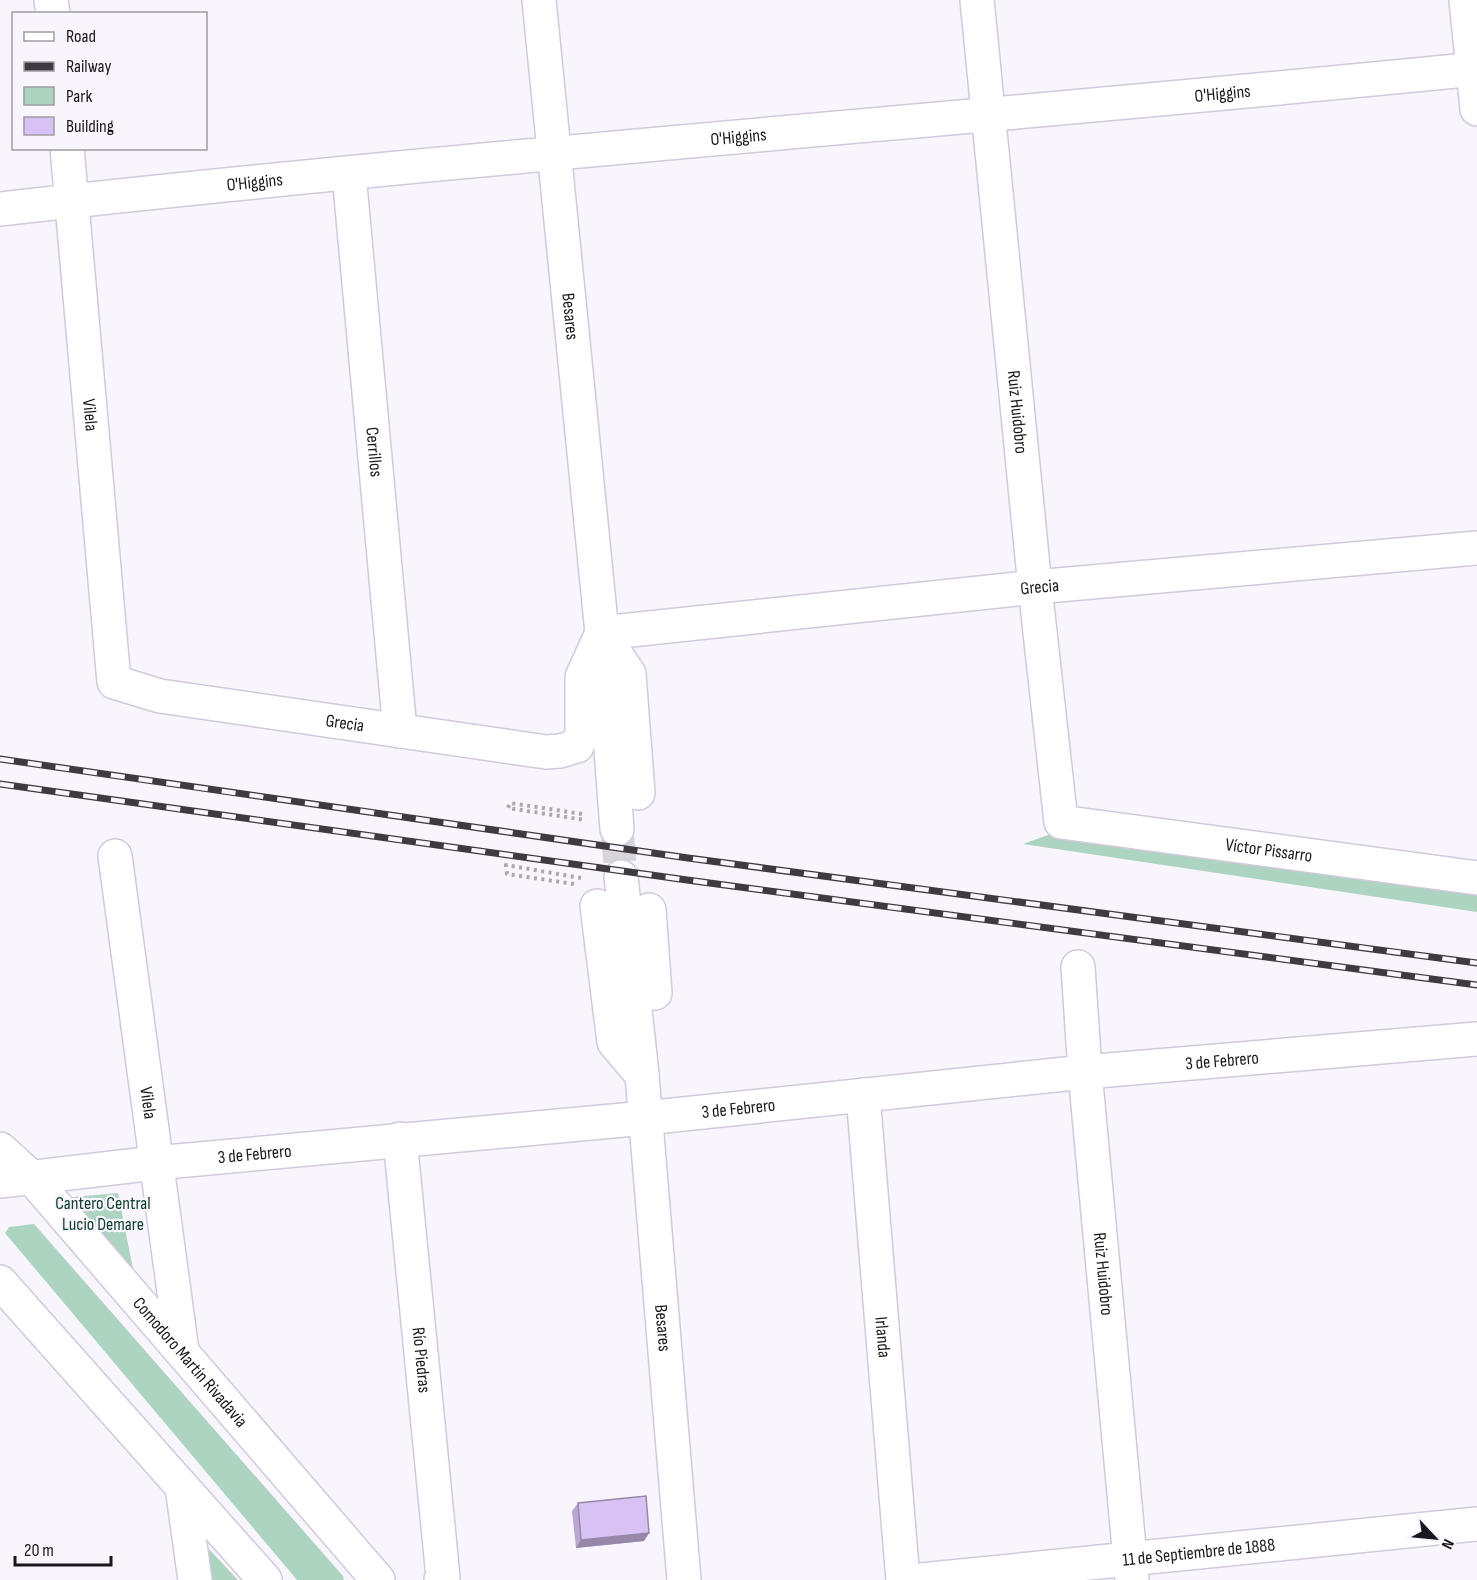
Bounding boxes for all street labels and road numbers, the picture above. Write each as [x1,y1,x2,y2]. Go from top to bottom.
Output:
street label: O'Higgins [1194,80,1251,106]
street label: O'Higgins [710,124,767,150]
street label: O'Higgins [226,169,284,195]
street label: Besares [558,292,583,341]
street label: Ruiz Huidobro [1003,369,1032,455]
street label: Vilela [79,398,102,432]
street label: Cerrillos [362,426,387,478]
street label: Grecia [1019,574,1060,599]
street label: Grecia [324,710,366,736]
street label: Víctor Pissarro [1224,834,1314,866]
street label: 3 de Febrero [1184,1047,1260,1074]
street label: Vilela [136,1085,161,1120]
street label: 3 de Febrero [701,1094,776,1123]
street label: 3 de Febrero [217,1140,292,1168]
street label: Ruiz Huidobro [1089,1231,1118,1316]
street label: Comodoro Martín Rivadavia [129,1293,252,1431]
street label: Besares [651,1304,675,1352]
street label: Irlanda [871,1316,895,1359]
street label: Río Piedras [408,1326,435,1394]
street label: 11 de Septiembre de 1888 [1121,1534,1276,1570]

